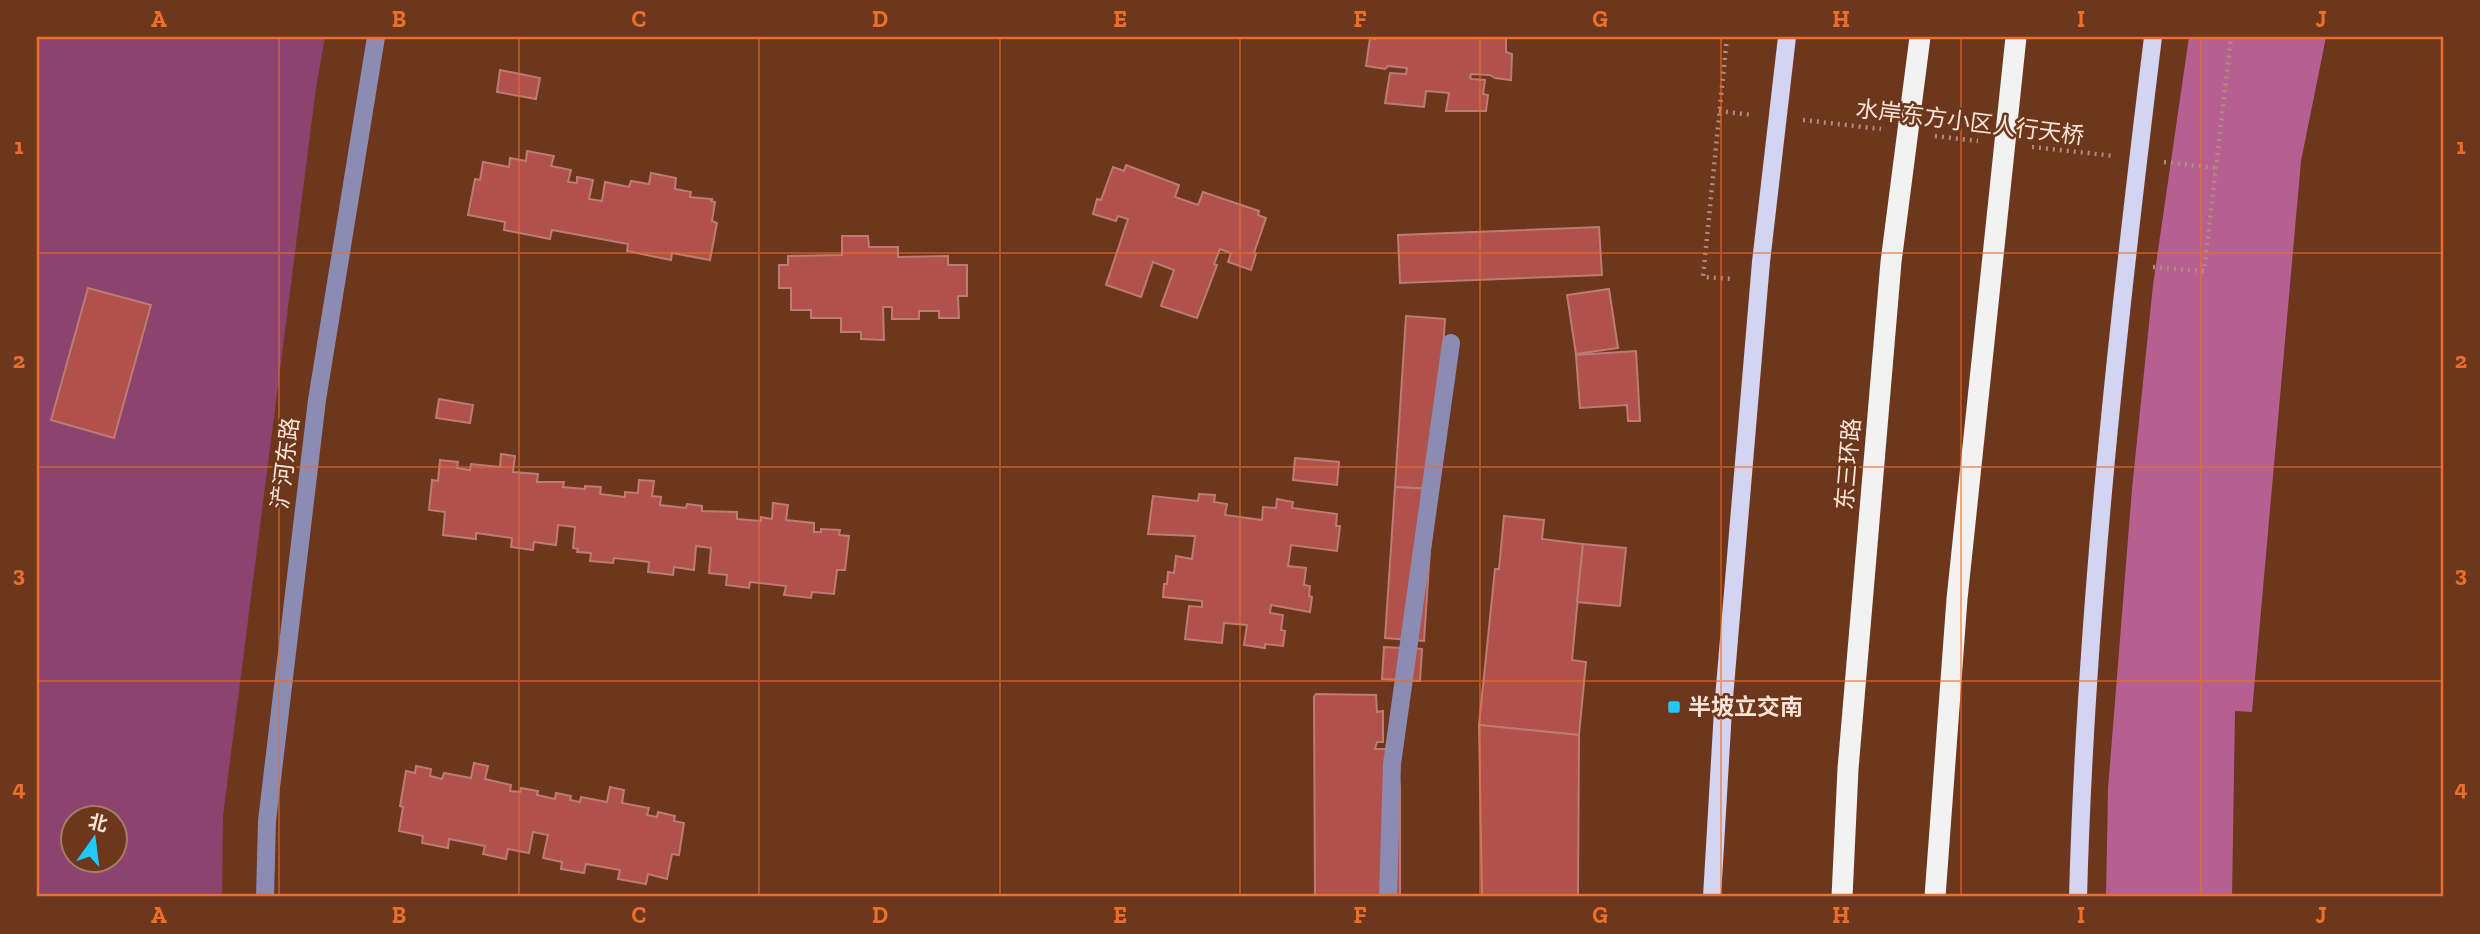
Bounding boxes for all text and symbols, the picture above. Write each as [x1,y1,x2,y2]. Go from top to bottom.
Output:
text: A [151,5,167,33]
text: B [392,5,406,33]
text: C [632,5,646,33]
text: D [872,5,888,33]
text: E [1113,5,1127,33]
text: F [1353,5,1367,33]
text: G [1592,5,1608,33]
text: H [1832,5,1850,33]
text: I [2077,5,2085,33]
text: J [2315,5,2327,33]
street label: 水岸东方小区人行天桥 [1854,94,2086,150]
text: 1 [14,132,24,160]
text: 1 [2456,132,2466,160]
text: 2 [13,346,25,374]
text: 2 [2455,346,2467,374]
street label: 浐河东路 [265,416,305,510]
street label: 东三环路 [1830,417,1866,511]
text: 3 [13,560,25,588]
text: 3 [2455,560,2467,588]
place label: 半坡立交南 [1688,693,1803,721]
marker: 半坡立交南 [1666,699,1682,715]
text: 4 [12,774,26,802]
text: 4 [2454,774,2468,802]
north arrow [60,804,130,874]
text: 北 [86,810,110,836]
text: A [151,901,167,929]
text: B [392,901,406,929]
text: C [632,901,646,929]
text: D [872,901,888,929]
text: E [1113,901,1127,929]
text: F [1353,901,1367,929]
text: G [1592,901,1608,929]
text: H [1832,901,1850,929]
text: I [2077,901,2085,929]
text: J [2315,901,2327,929]

